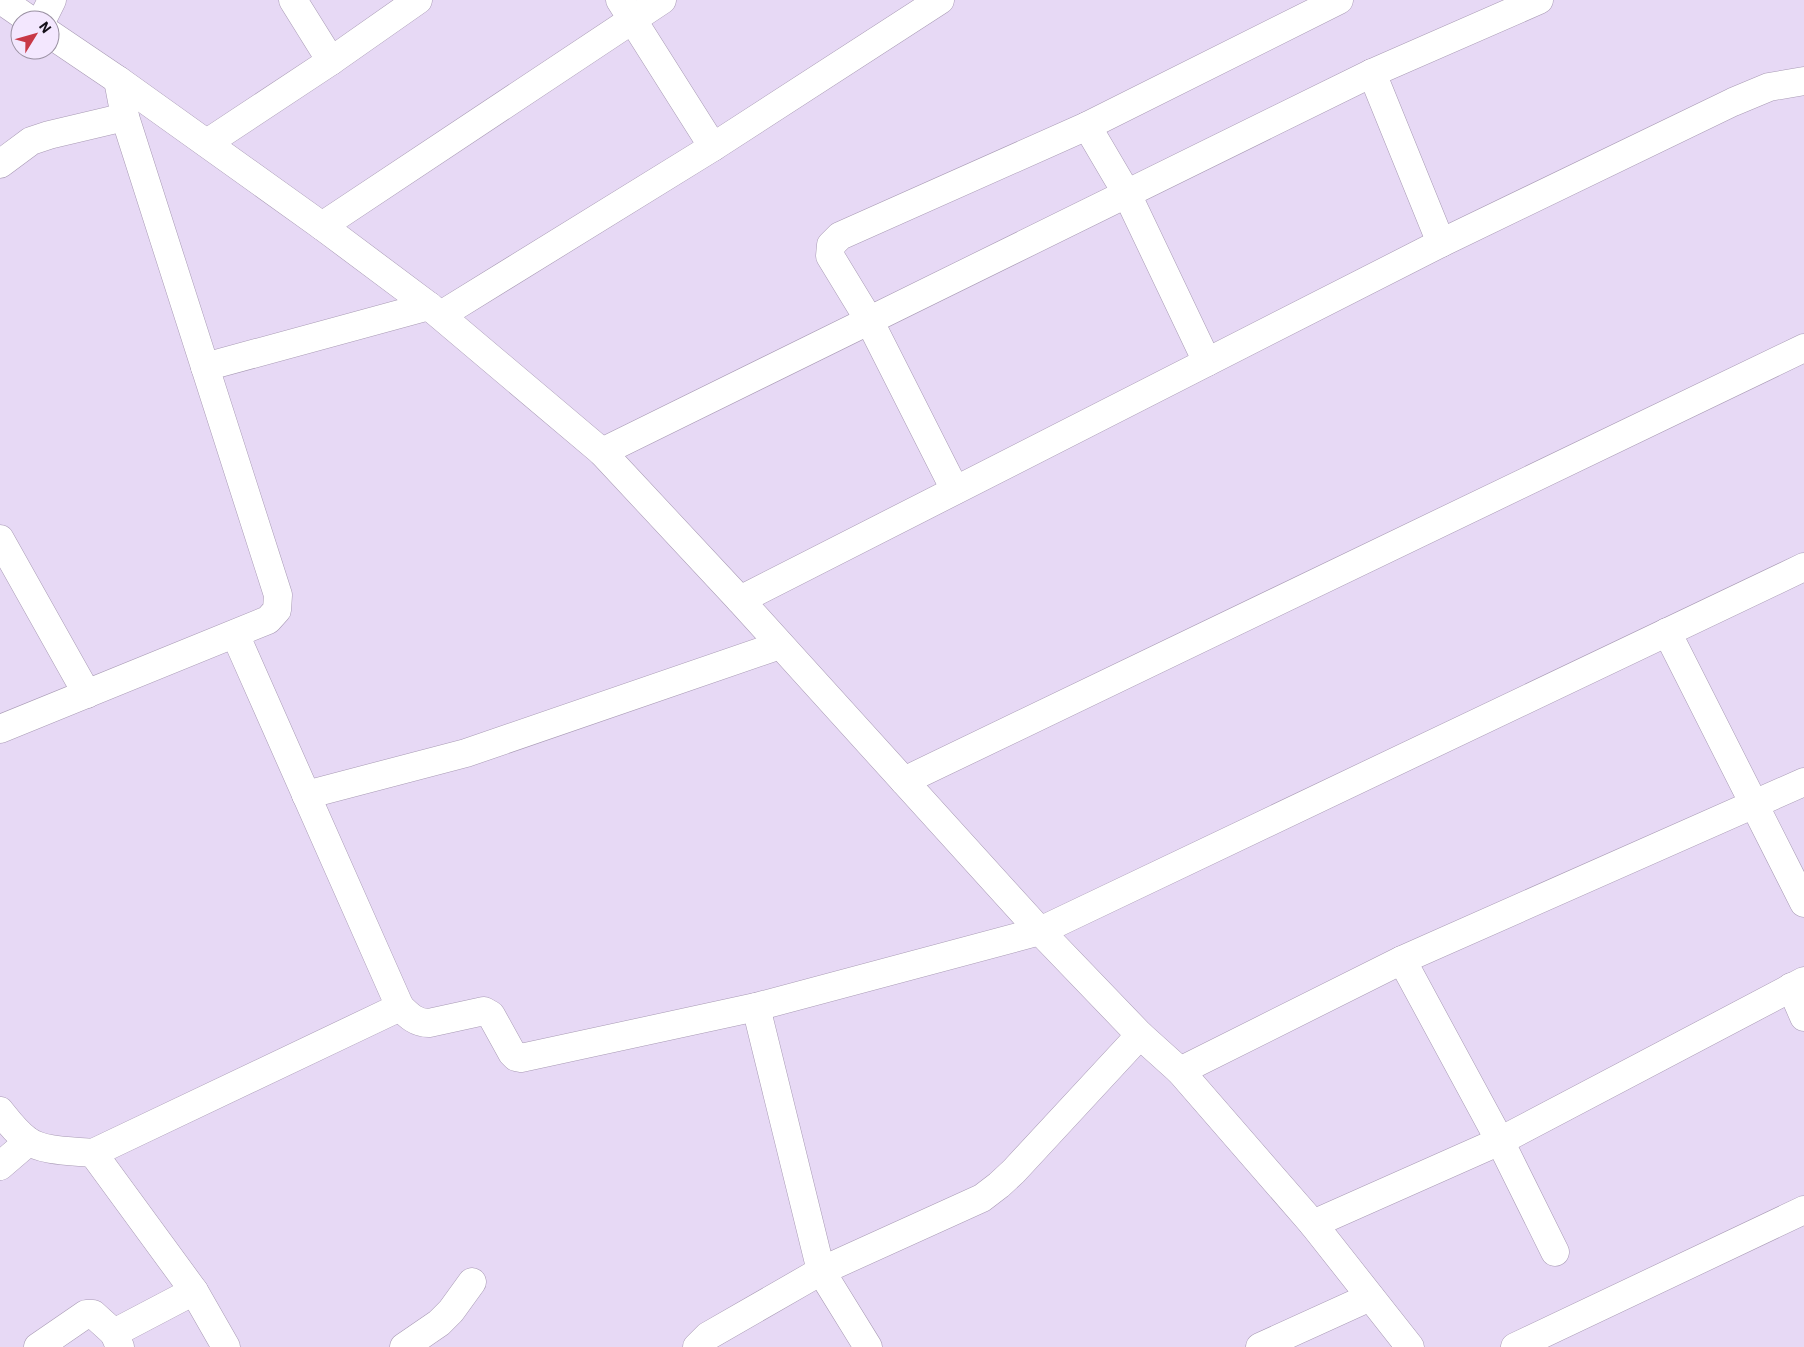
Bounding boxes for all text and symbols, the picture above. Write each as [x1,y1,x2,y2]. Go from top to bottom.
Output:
north arrow [10,10,60,60]
text: N [35,18,56,37]

